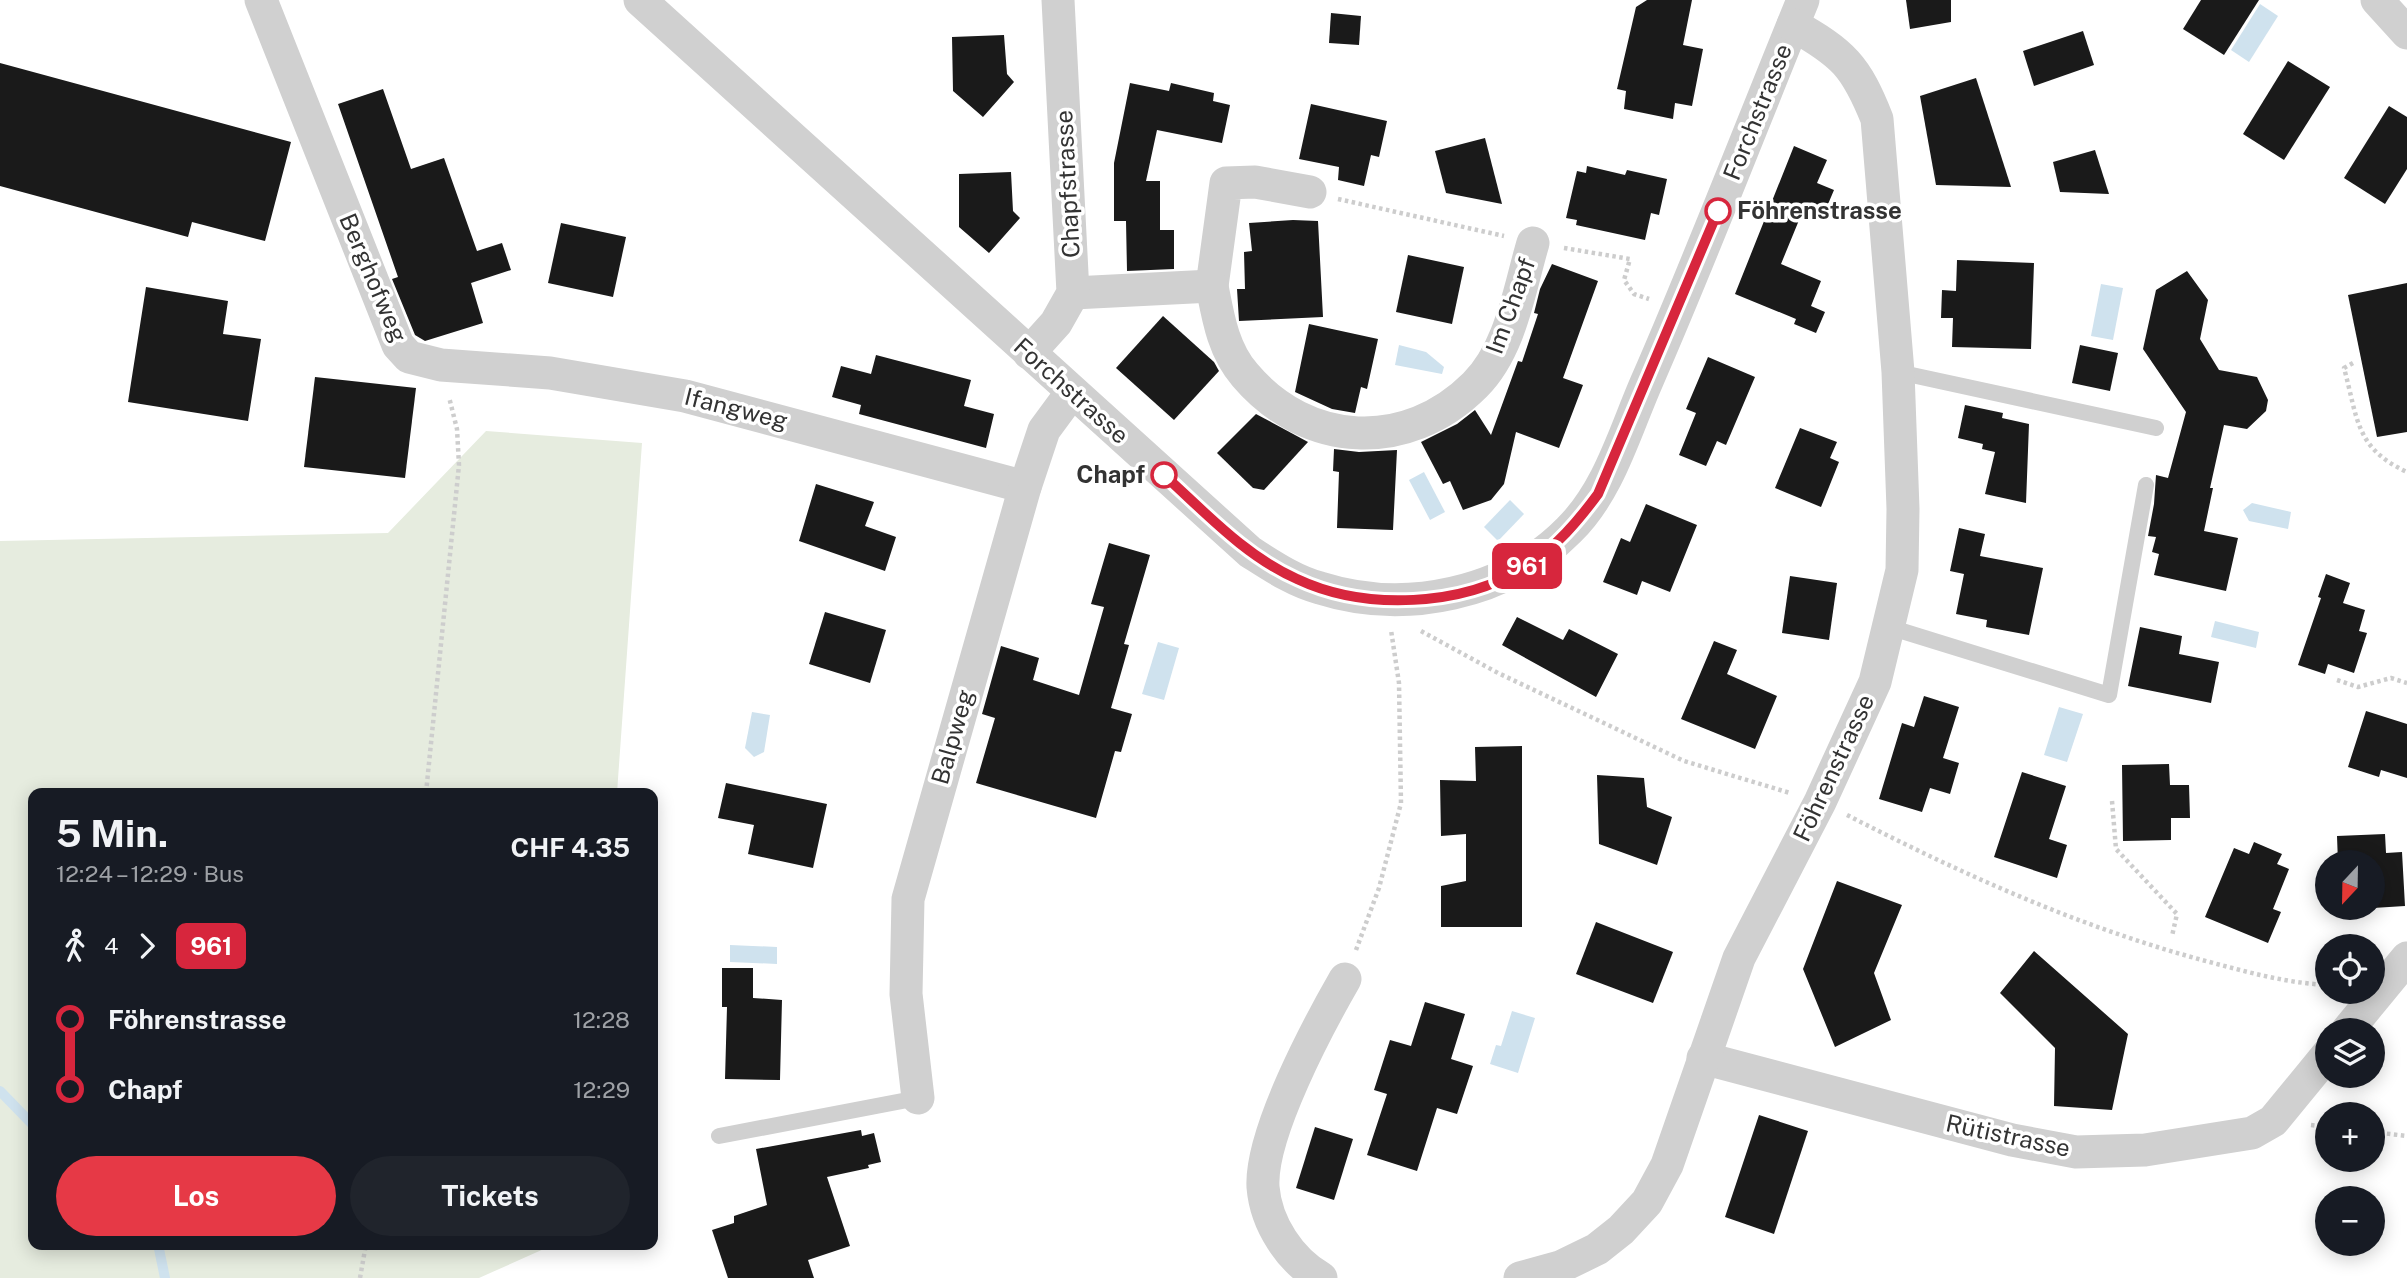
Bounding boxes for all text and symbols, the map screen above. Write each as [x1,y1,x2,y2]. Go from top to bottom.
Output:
street label: Forchstrasse [1717,39,1797,184]
street label: Chapfstrasse [1049,109,1085,259]
place label: Föhrenstrasse [1737,196,1902,224]
marker: Föhrenstrasse [1705,198,1731,224]
street label: Berghofweg [334,209,414,346]
street label: Im Chapf [1480,254,1540,358]
street label: Forchstrasse [1009,332,1135,449]
street label: Ifangweg [682,382,791,434]
place label: Chapf [1076,460,1145,488]
marker: Chapf [1151,462,1177,488]
line badge: 961 [1487,543,1567,589]
text: 961 [1506,552,1548,580]
street label: Balpweg [925,686,979,787]
street label: Föhrenstrasse [1787,690,1879,846]
text: 5 Min. [56,811,168,856]
text: CHF 4.35 [511,832,630,863]
north arrow [2315,850,2385,920]
map controls [2315,850,2385,1256]
text: 12:24 – 12:29 · Bus [56,860,244,887]
icon: walk [56,927,94,965]
icon: forward [128,927,166,965]
text: 4 [104,932,118,959]
text: 961 [190,932,232,960]
button: locate [2315,934,2385,1004]
text: Föhrenstrasse [108,1004,287,1035]
text: 12:28 [573,1006,630,1033]
button: layers [2315,1018,2385,1088]
text: Chapf [108,1074,182,1105]
text: 12:29 [573,1076,630,1103]
button: + [2315,1102,2385,1172]
street label: Rütistrasse [1943,1108,2073,1162]
button: Los [56,1156,336,1236]
button: Tickets [350,1156,630,1236]
button: − [2315,1186,2385,1256]

